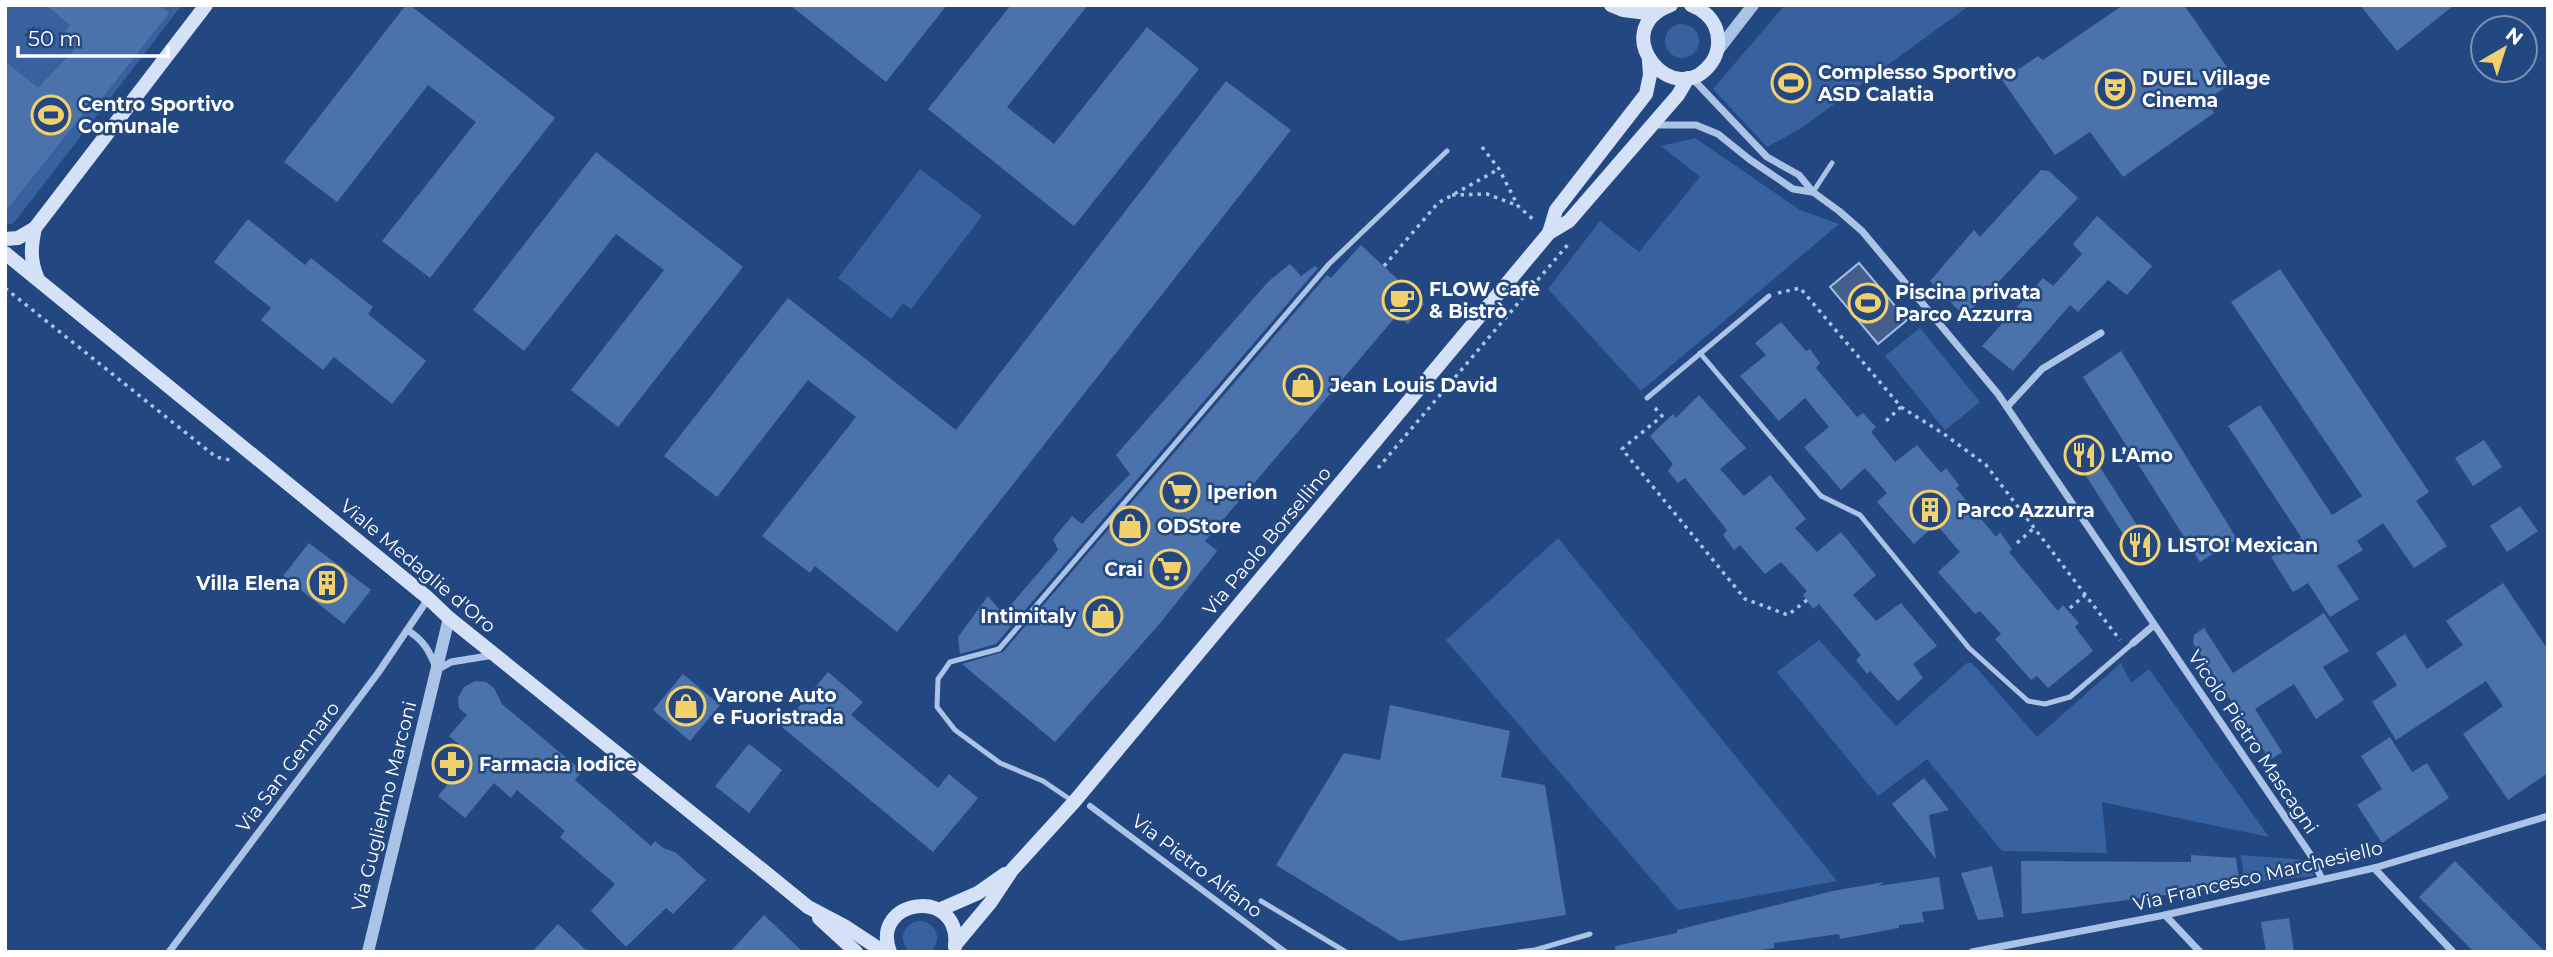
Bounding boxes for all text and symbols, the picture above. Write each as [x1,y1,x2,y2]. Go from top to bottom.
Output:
scale bar [18,14,168,58]
north arrow [2469,14,2539,84]
text: N [2501,22,2528,50]
text: 50 m [28,26,82,51]
place label: Complesso Sportivo ASD Calatia [1817,61,2016,106]
sports icon: Complesso Sportivo ASD Calatia [1770,62,1812,104]
place label: DUEL Village Cinema [2142,67,2271,112]
theatre icon: DUEL Village Cinema [2094,68,2136,110]
place label: Centro Sportivo Comunale [78,93,234,138]
sports icon: Centro Sportivo Comunale [30,94,72,136]
place label: FLOW Cafè & Bistrò [1429,278,1540,323]
cafe icon: FLOW Cafè & Bistrò [1381,279,1423,321]
place label: Piscina privata Parco Azzurra [1895,281,2041,326]
sports icon: Piscina privata Parco Azzurra [1847,282,1889,324]
shop icon: Jean Louis David [1282,364,1324,406]
place label: Jean Louis David [1329,374,1498,397]
restaurant icon: L’Amo [2063,434,2105,476]
place label: L’Amo [2111,444,2173,467]
street label: Via Paolo Borsellino [1198,462,1336,620]
supermarket icon: Iperion [1159,471,1201,513]
place label: Iperion [1207,481,1278,504]
building icon: Parco Azzurra [1909,489,1951,531]
street label: Viale Medaglie d'Oro [336,494,500,638]
place label: Parco Azzurra [1957,499,2095,522]
shop icon: ODStore [1109,505,1151,547]
place label: ODStore [1157,515,1241,538]
restaurant icon: LISTO! Mexican [2119,524,2161,566]
place label: LISTO! Mexican [2167,534,2318,557]
supermarket icon: Crai [1149,548,1191,590]
place label: Crai [1104,558,1143,581]
building icon: Villa Elena [306,562,348,604]
place label: Villa Elena [195,572,300,595]
shop icon: Intimitaly [1082,595,1124,637]
place label: Intimitaly [980,605,1077,628]
street label: Vicolo Pietro Mascagni [2183,646,2323,838]
place label: Varone Auto e Fuoristrada [712,684,844,729]
shop icon: Varone Auto e Fuoristrada [665,685,707,727]
street label: Via San Gennaro [231,697,345,837]
street label: Via Guglielmo Marconi [347,699,421,913]
pharmacy icon: Farmacia Iodice [431,743,473,785]
place label: Farmacia Iodice [479,753,637,776]
street label: Via Pietro Alfano [1127,809,1267,923]
street label: Via Francesco Marchesiello [2131,836,2385,916]

